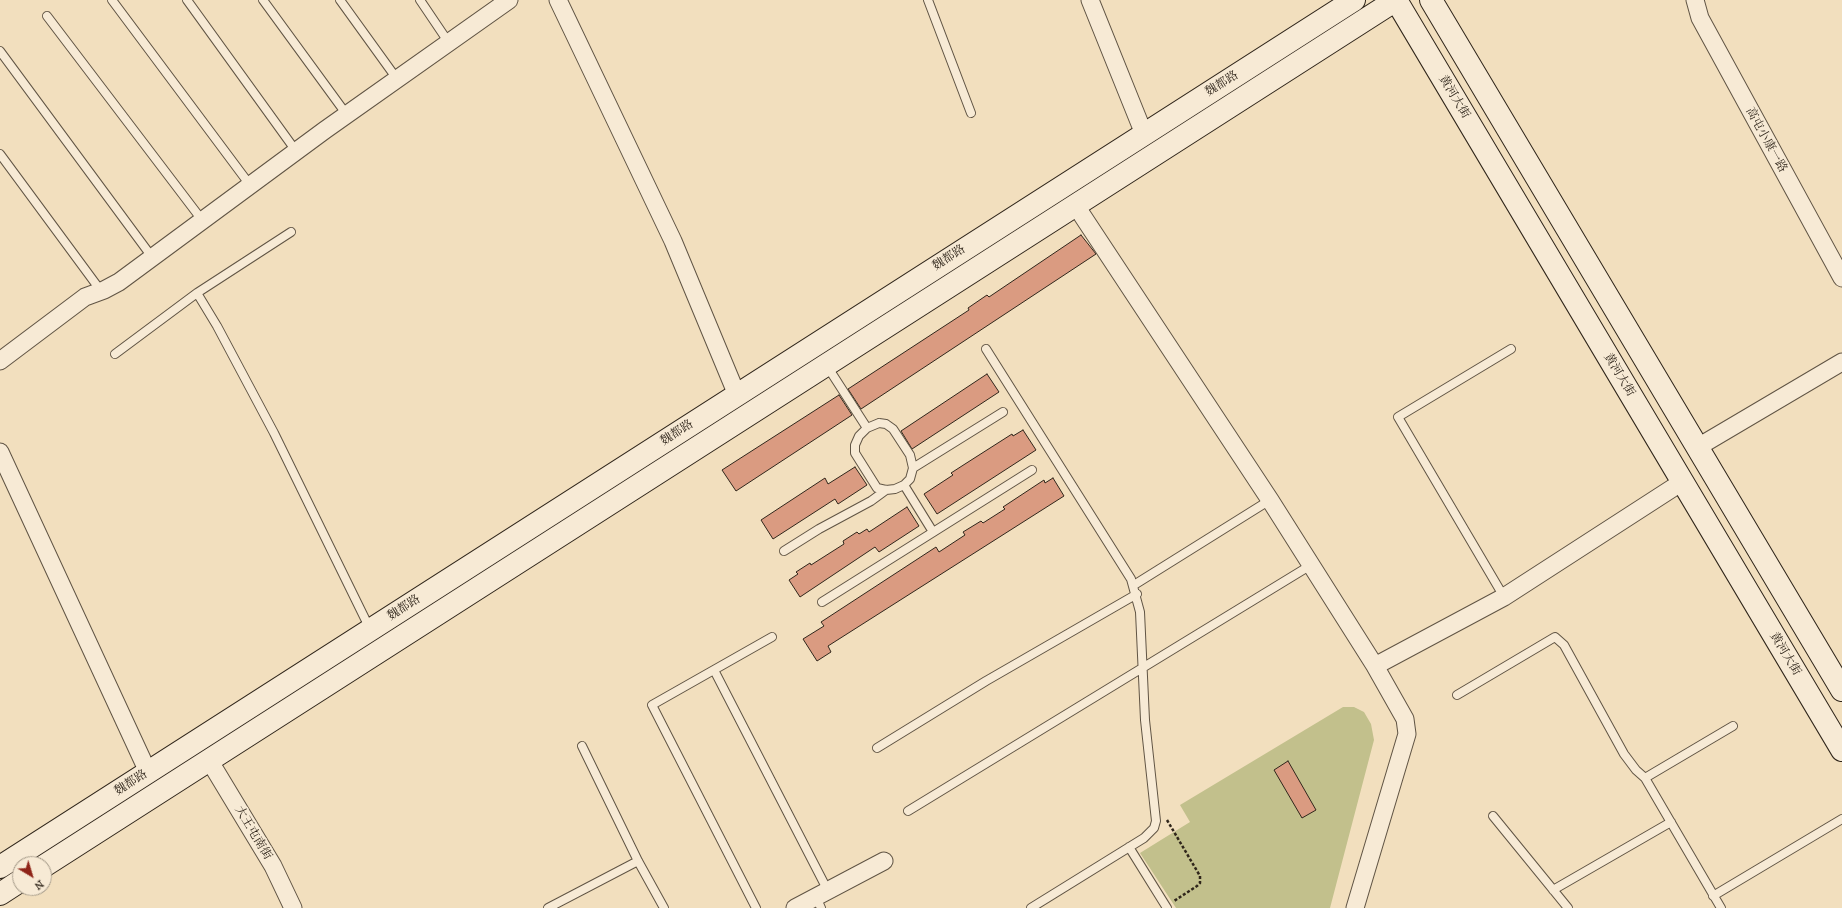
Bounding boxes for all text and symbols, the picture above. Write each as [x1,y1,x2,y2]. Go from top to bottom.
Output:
street label: 魏都路 [1203,68,1241,100]
street label: 黄河大街 [1435,73,1473,121]
street label: 高屯小康一路 [1742,105,1790,175]
street label: 魏都路 [930,242,968,274]
street label: 黄河大街 [1600,351,1638,399]
street label: 魏都路 [658,417,696,449]
street label: 魏都路 [385,592,423,624]
street label: 黄河大街 [1766,630,1804,678]
street label: 魏都路 [112,767,150,799]
street label: 大王屯南街 [231,804,275,862]
north arrow [12,856,52,896]
text: N [32,877,46,893]

